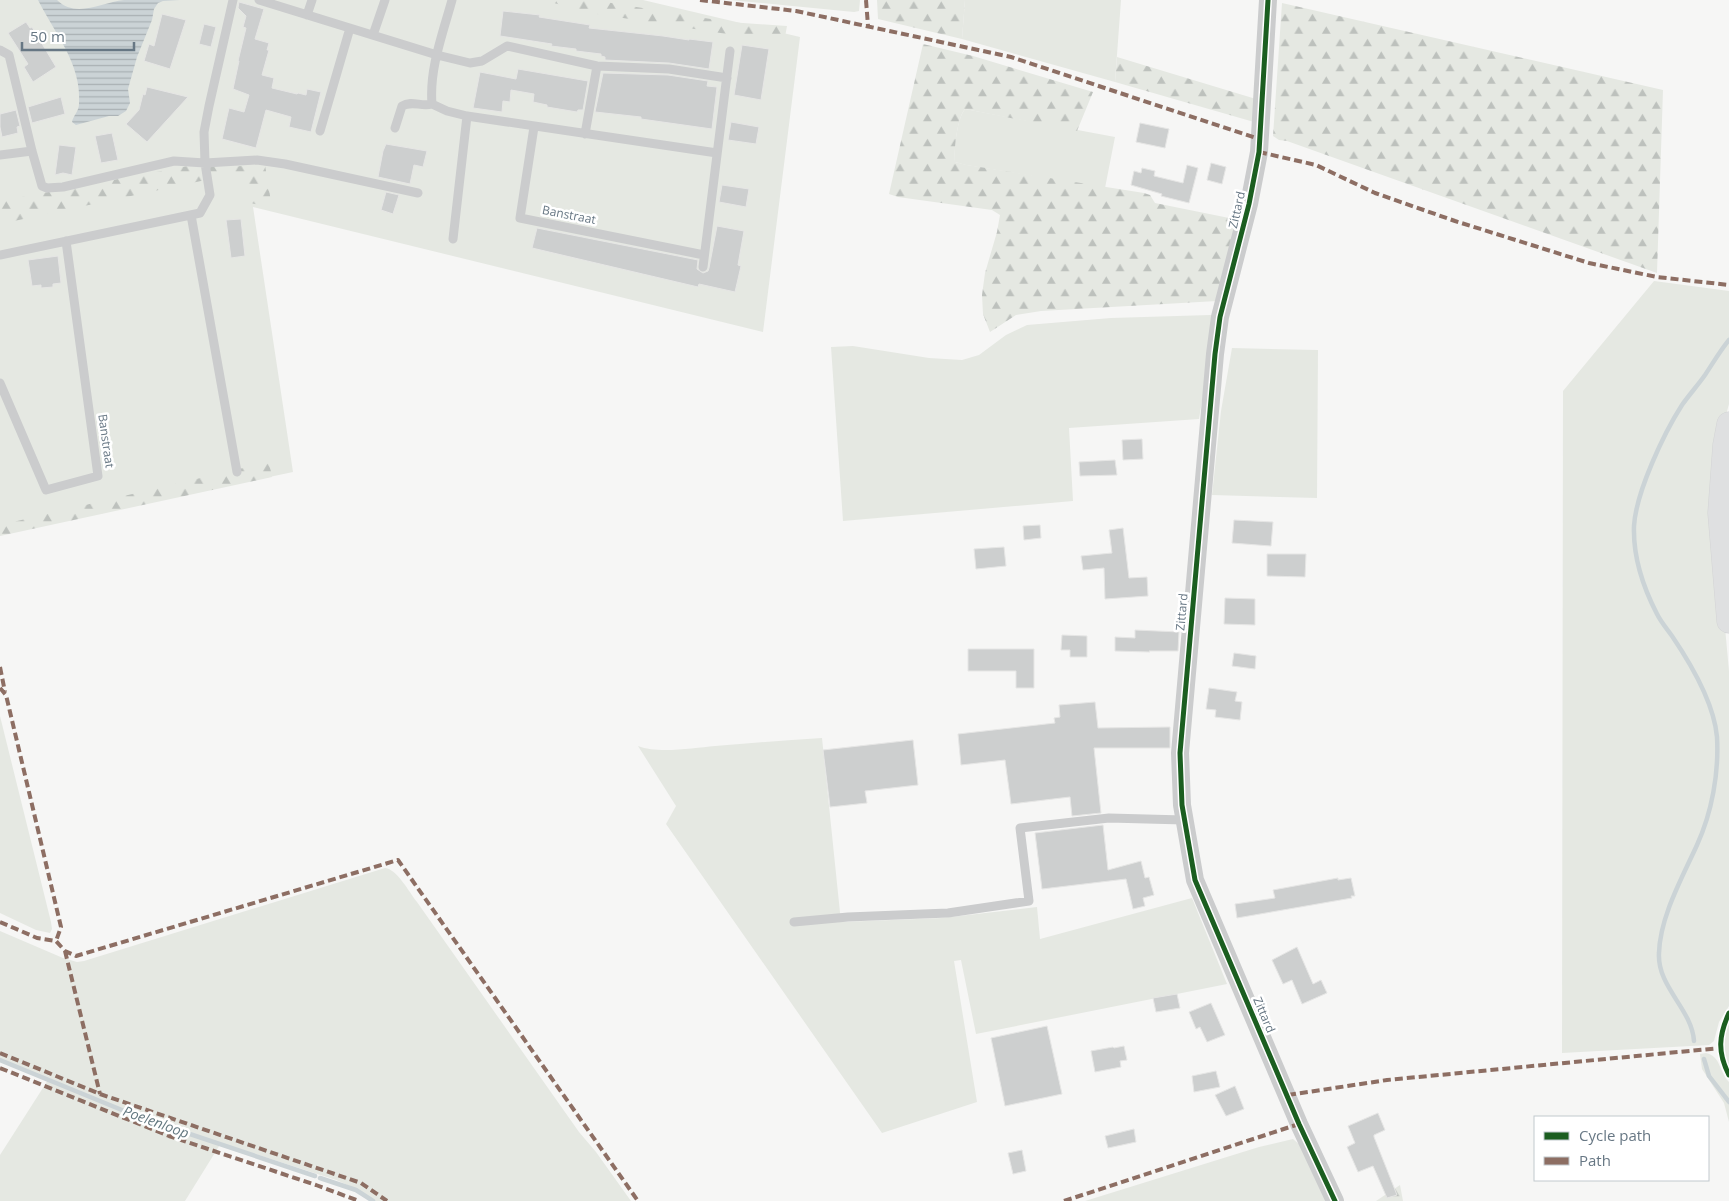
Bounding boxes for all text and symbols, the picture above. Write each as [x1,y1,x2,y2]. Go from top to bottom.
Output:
scale bar [22,20,135,52]
text: 50 m [30,26,65,46]
street label: Zittard [1224,190,1249,230]
street label: Banstraat [541,201,597,228]
street label: Banstraat [94,413,119,469]
street label: Zittard [1171,593,1192,631]
street label: Zittard [1249,994,1280,1035]
water label: Poelenloop [121,1101,192,1142]
legend [1534,1116,1709,1181]
text: Cycle path [1579,1125,1651,1145]
text: Path [1579,1150,1611,1170]

